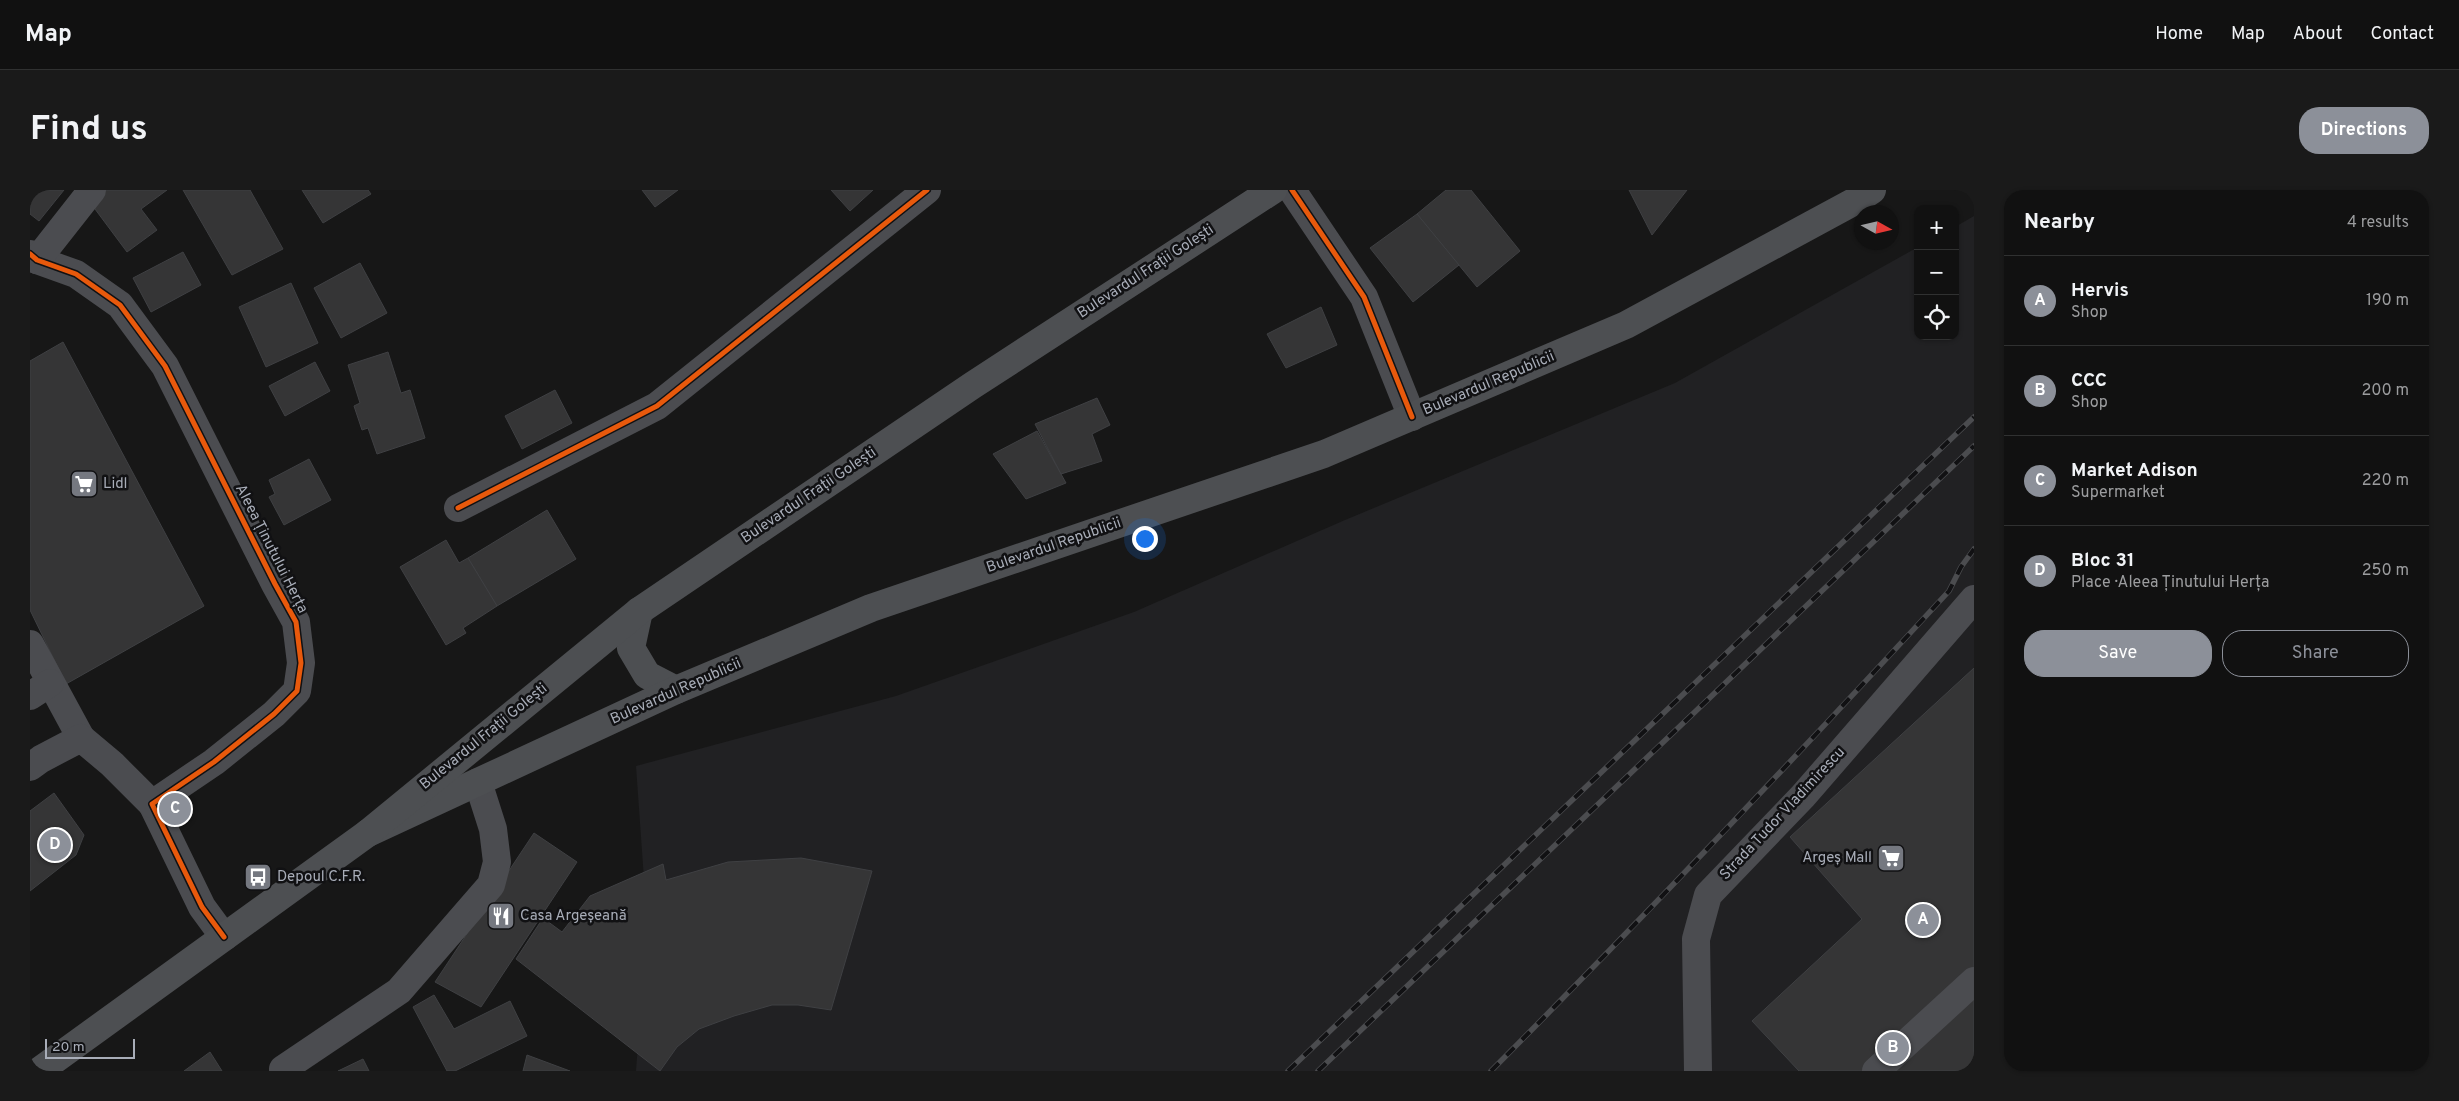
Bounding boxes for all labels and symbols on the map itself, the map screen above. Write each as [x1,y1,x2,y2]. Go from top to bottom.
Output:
north arrow [1854,205,1899,250]
street label: Bulevardul Frații Golești [1074,221,1218,323]
street label: Bulevardul Republicii [1420,348,1558,420]
street label: Bulevardul Frații Golești [738,444,880,548]
supermarket icon: Lidl [69,469,99,499]
place label: Lidl [103,475,128,494]
street label: Aleea Ținutului Herța [230,481,312,617]
street label: Bulevardul Republicii [984,514,1124,578]
your location [1132,526,1158,552]
street label: Bulevardul Republicii [608,655,744,729]
street label: Bulevardul Frații Golești [416,680,552,794]
street label: Strada Tudor Vladimirescu [1716,743,1850,885]
pin: C [159,790,191,828]
pin: D [39,826,71,864]
supermarket icon: Argeș Mall [1876,843,1906,873]
place label: Argeș Mall [1802,849,1872,868]
bus stop icon: Depoul C.F.R. [243,862,273,892]
place label: Depoul C.F.R. [277,868,365,887]
restaurant icon: Casa Argeșeană [486,901,516,931]
pin: A [1907,901,1939,939]
place label: Casa Argeșeană [520,907,627,926]
pin: B [1877,1029,1909,1067]
scale bar [45,1036,135,1059]

